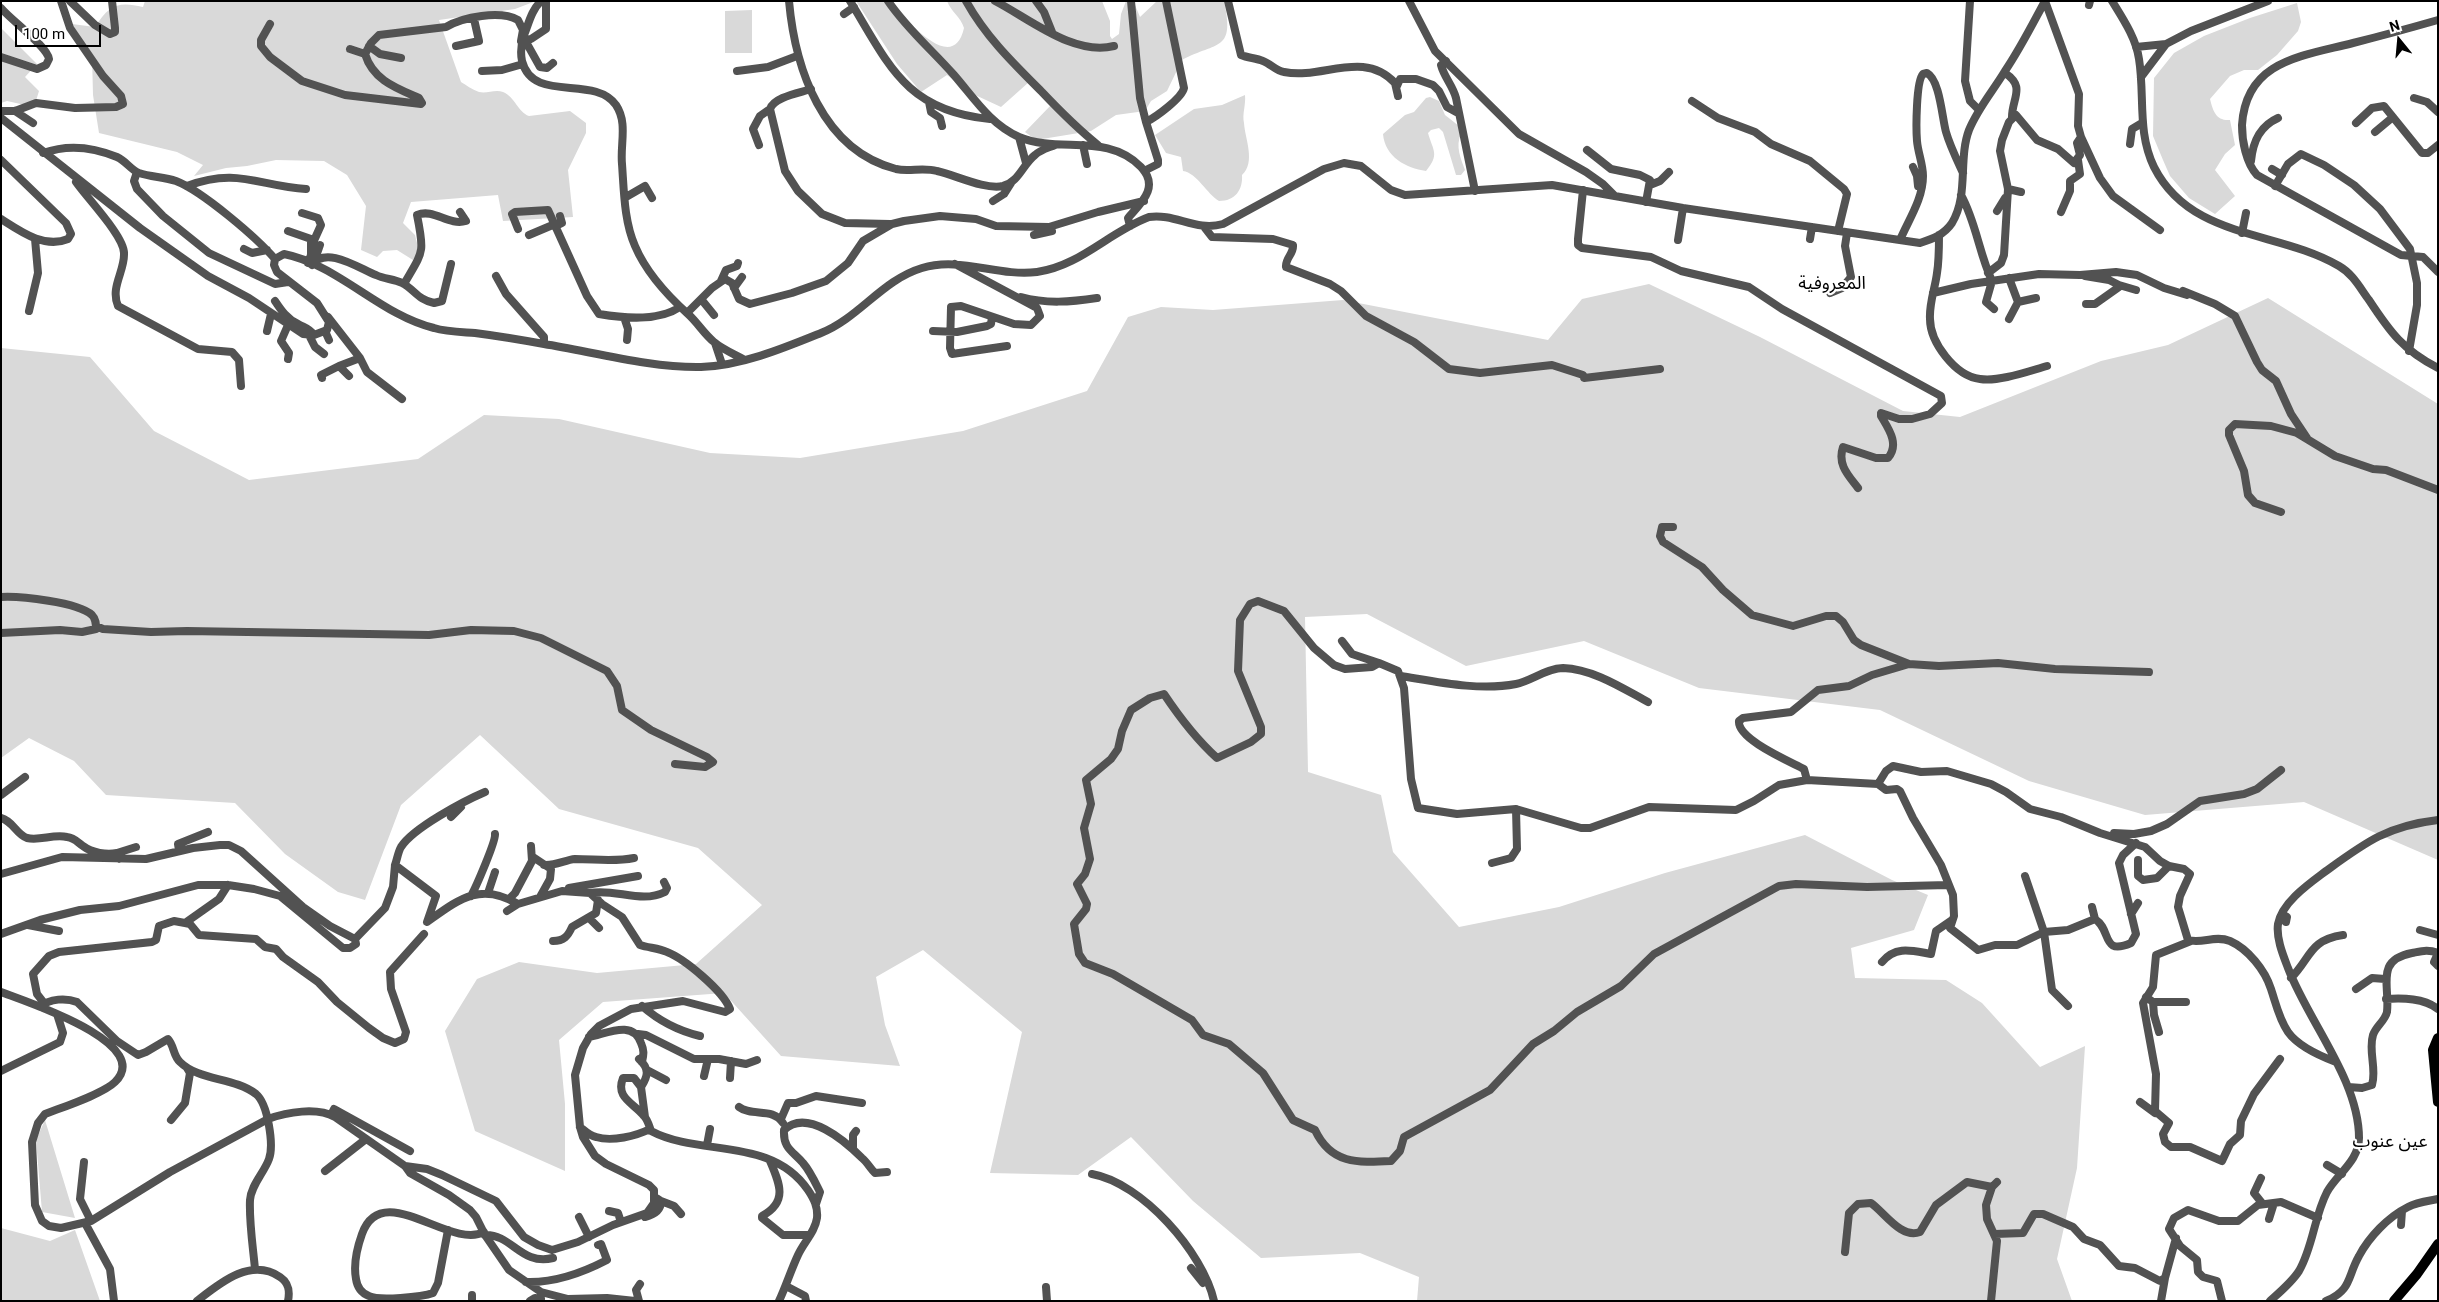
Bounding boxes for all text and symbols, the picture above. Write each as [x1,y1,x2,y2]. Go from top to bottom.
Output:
scale bar [18,15,104,47]
north arrow [2374,15,2424,65]
text: N [2388,17,2402,35]
text: 100 m [23,25,65,43]
district label: المعروفية [1798,273,1866,295]
district label: عين عنوب [2353,1131,2427,1153]

